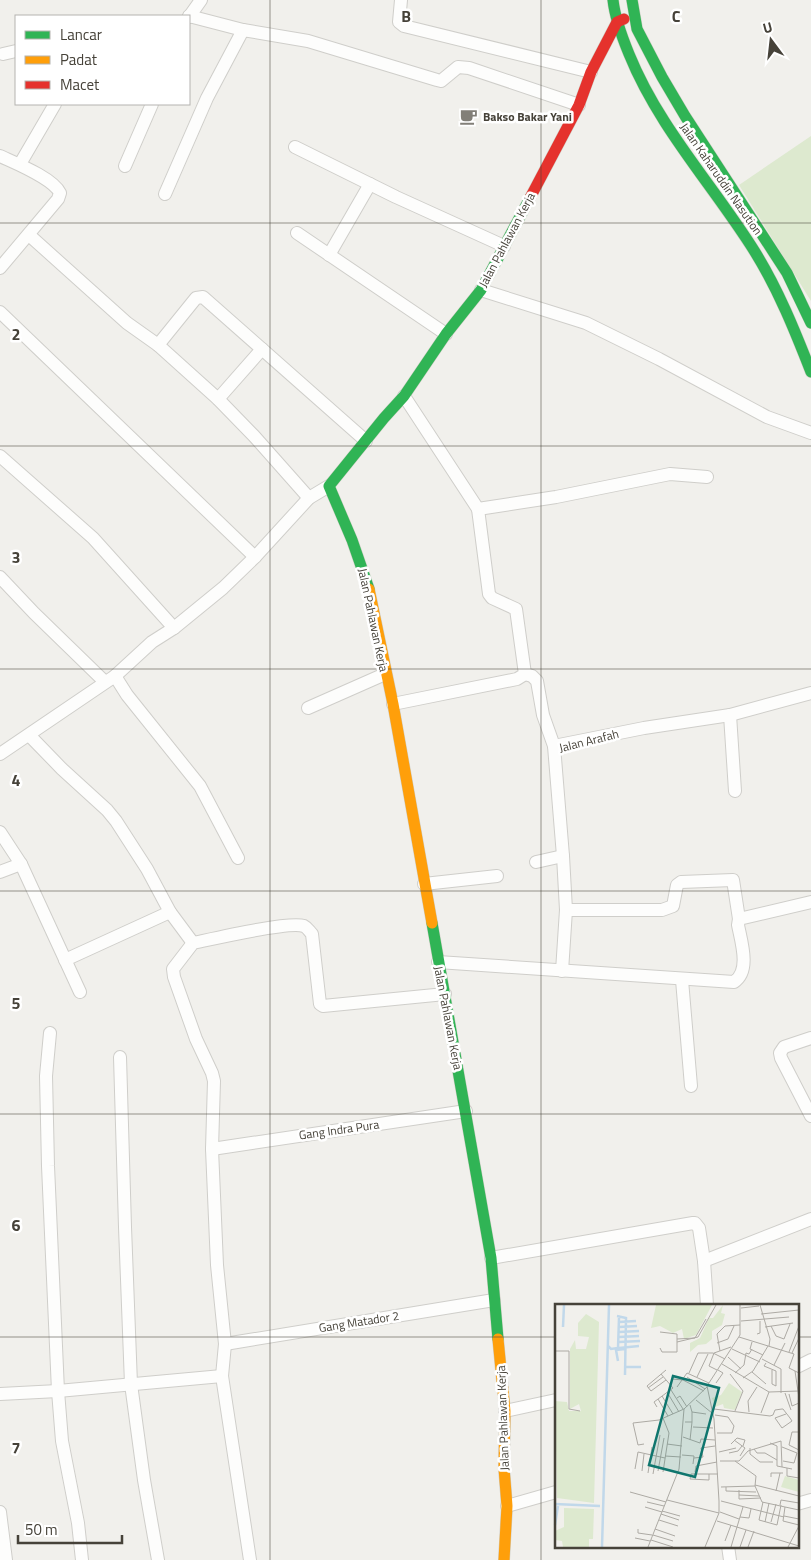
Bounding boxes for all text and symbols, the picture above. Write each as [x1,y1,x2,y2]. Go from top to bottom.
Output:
text: B [401,4,411,28]
text: C [672,4,681,28]
legend [15,15,190,105]
north arrow [746,15,796,65]
text: U [760,16,775,38]
text: Lancar [60,23,102,46]
text: Padat [60,48,98,71]
text: Macet [60,73,100,96]
cafe icon: Bakso Bakar Yani [459,107,479,127]
place label: Bakso Bakar Yani [483,107,572,126]
street label: Jalan Kaharuddin Nasution [675,119,767,239]
street label: Jalan Pahlawan Kerja [473,189,540,291]
text: 2 [12,322,20,346]
text: 3 [12,545,20,569]
street label: Jalan Pahlawan Kerja [353,566,394,673]
street label: Jalan Arafah [557,724,621,757]
text: 4 [12,768,21,792]
street label: Jalan Pahlawan Kerja [429,964,468,1071]
text: 5 [12,991,21,1015]
street label: Gang Indra Pura [298,1114,380,1145]
text: 6 [12,1213,21,1237]
inset map [555,1304,798,1548]
street label: Gang Matador 2 [317,1306,400,1337]
street label: Jalan Pahlawan Kerja [491,1365,514,1471]
text: 7 [12,1436,20,1460]
scale bar [18,1512,121,1544]
text: 50 m [25,1518,58,1541]

